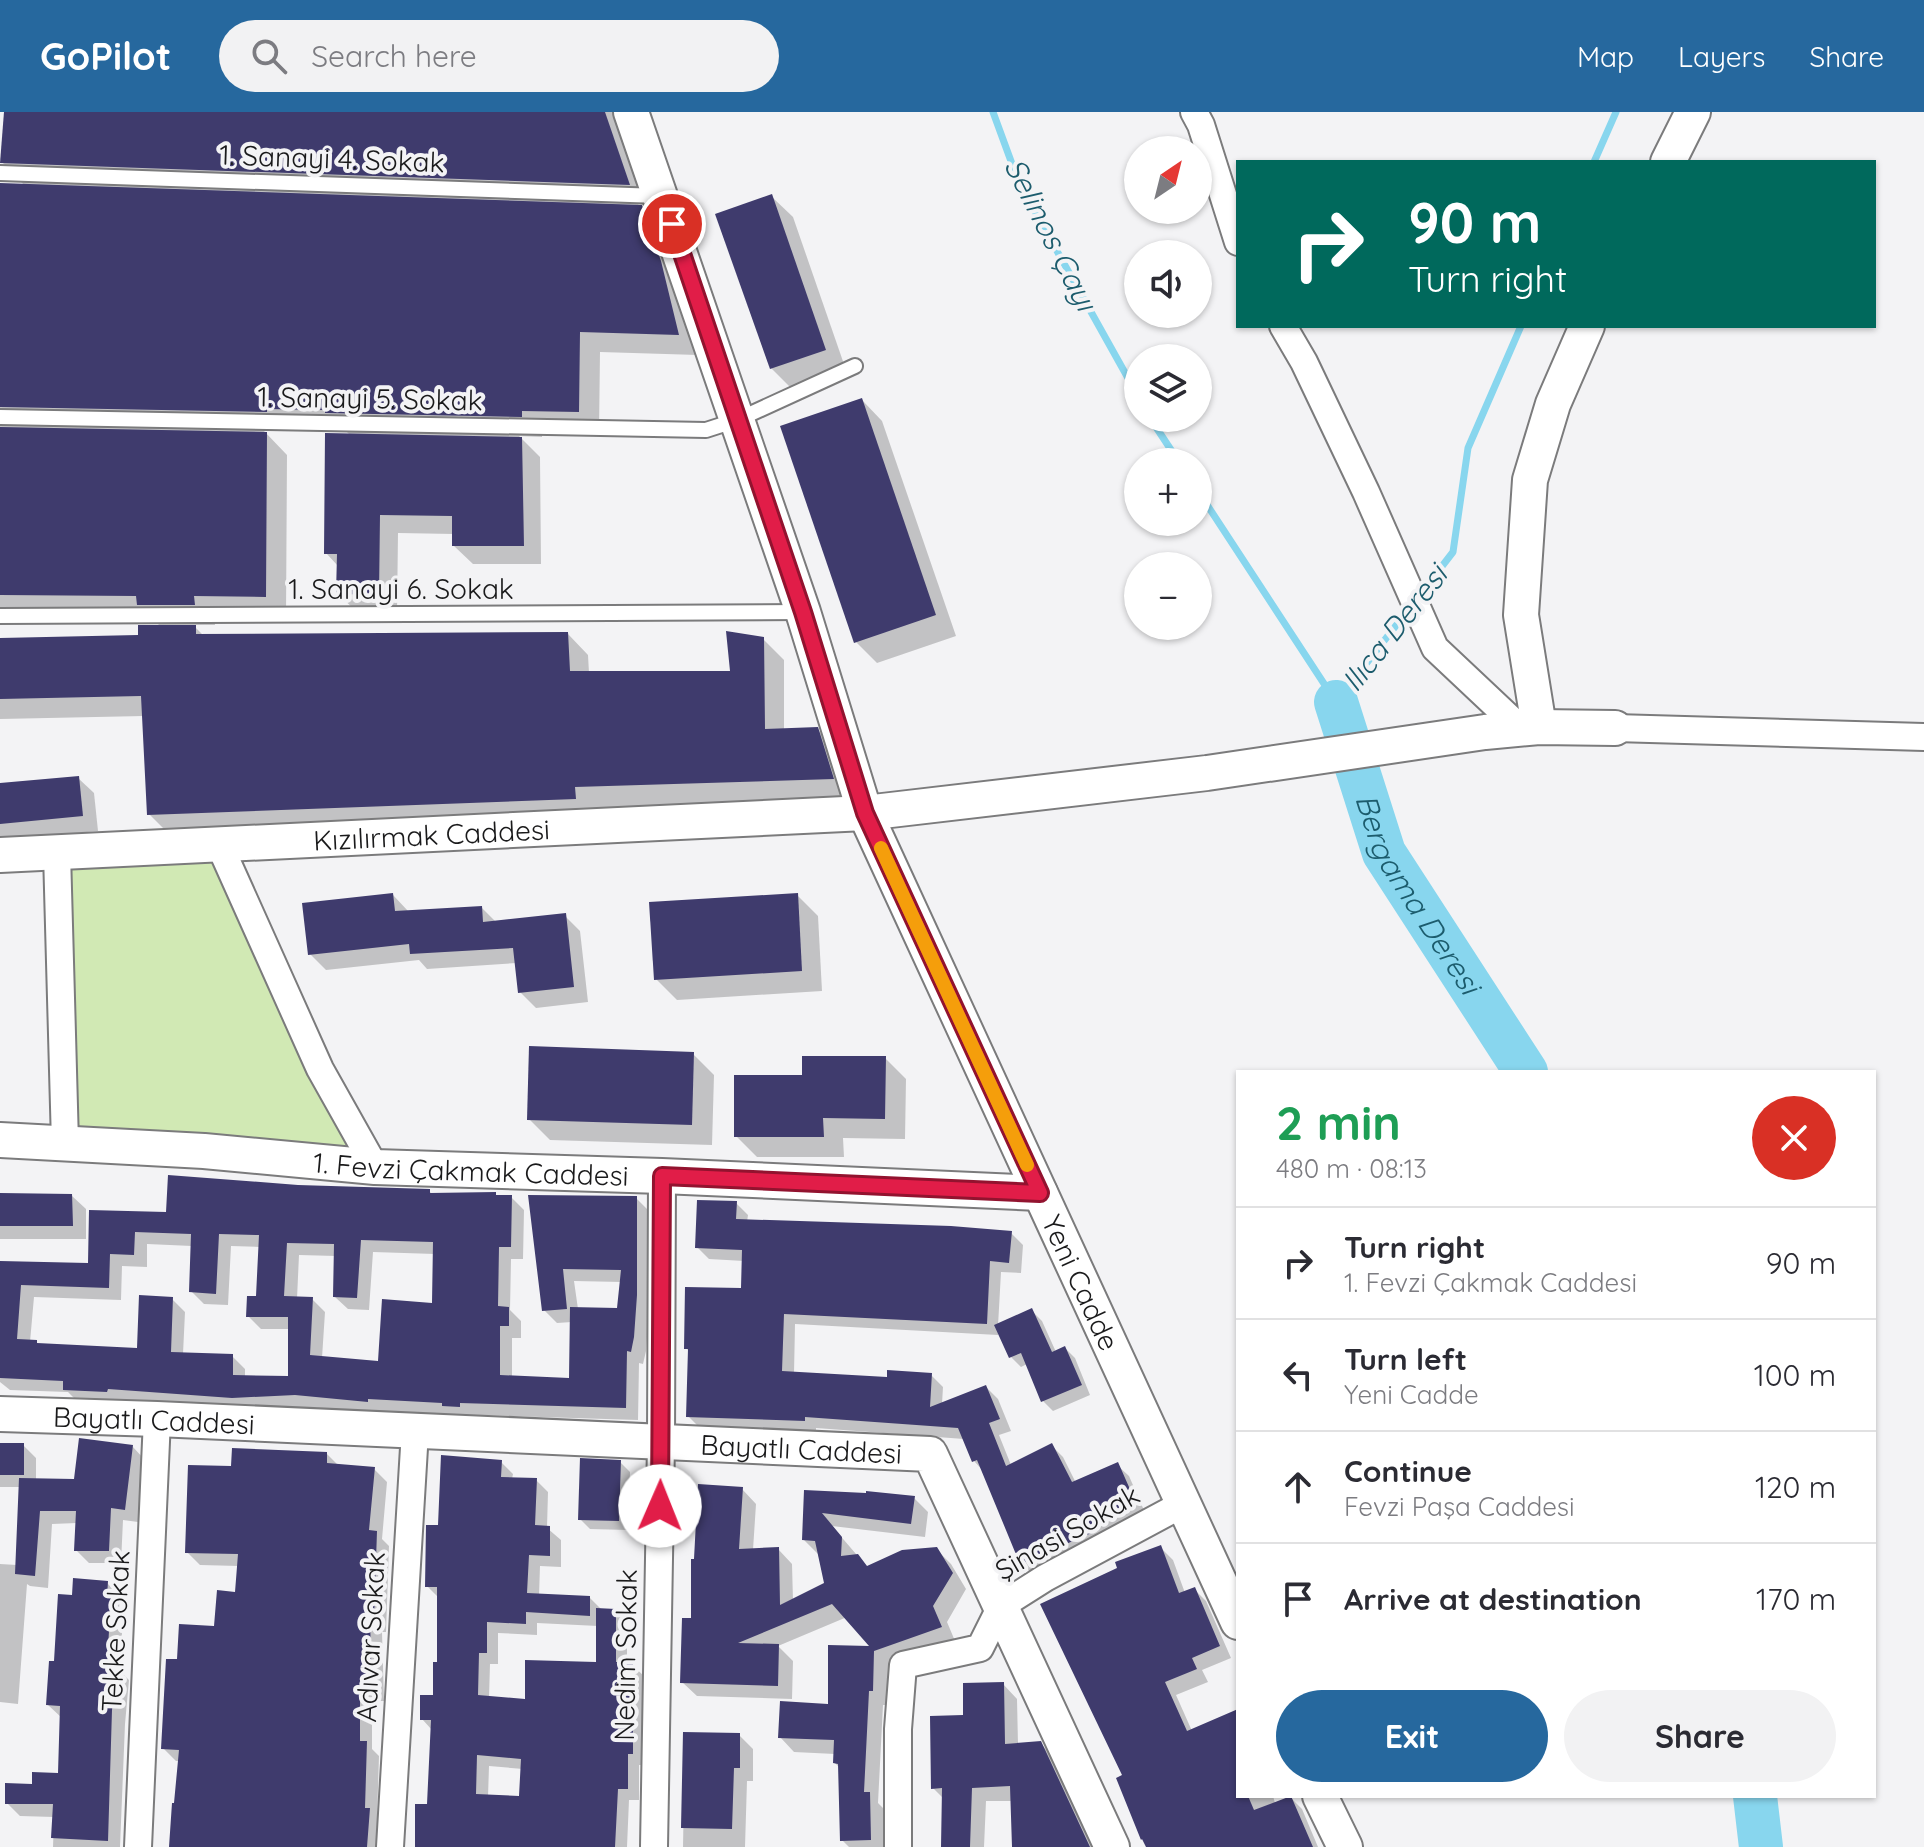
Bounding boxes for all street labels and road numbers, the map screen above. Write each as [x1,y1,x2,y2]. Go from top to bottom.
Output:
street label: 1. Sanayi 4. Sokak [219,137,445,179]
street label: 1. Sanayi 5. Sokak [257,379,483,417]
street label: 1. Sanayi 6. Sokak [288,571,514,606]
street label: Kızılırmak Caddesi [312,811,551,857]
street label: 1. Fevzi Çakmak Caddesi [312,1144,629,1192]
street label: Yeni Cadde [1035,1209,1128,1356]
street label: Bayatlı Caddesi [52,1398,256,1441]
street label: Bayatlı Caddesi [700,1426,903,1470]
street label: Şinasi Sokak [988,1477,1146,1587]
street label: Tekke Sokak [93,1549,137,1713]
street label: Adıvar Sokak [348,1551,392,1723]
street label: Nedim Sokak [606,1569,644,1741]

